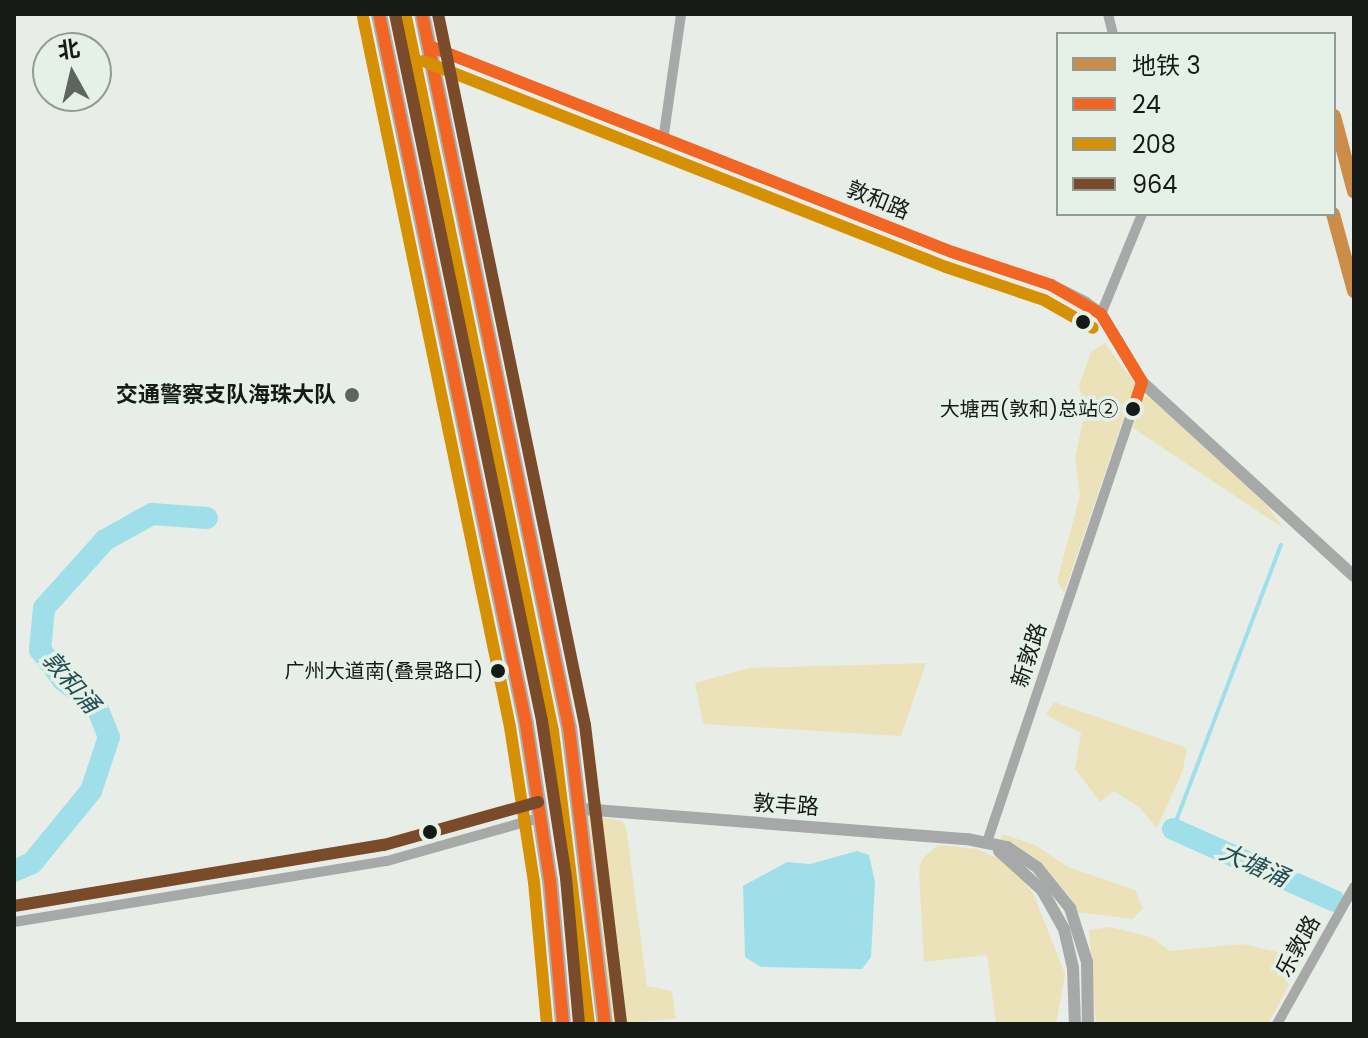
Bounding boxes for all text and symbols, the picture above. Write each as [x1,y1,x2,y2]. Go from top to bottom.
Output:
north arrow [32,32,112,112]
legend [1056,32,1336,216]
text: 北 [56,33,82,67]
text: 地铁 3 [1132,49,1201,82]
text: 24 [1132,88,1161,121]
text: 208 [1132,128,1176,161]
text: 964 [1132,168,1177,201]
street label: 敦和路 [842,175,914,225]
unlabelled marker [1075,314,1091,330]
place label: 交通警察支队海珠大队 [116,382,336,408]
marker: 交通警察支队海珠大队 [343,386,361,404]
place label: 大塘西(敦和)总站② [940,397,1118,421]
marker: 大塘西(敦和)总站② [1125,401,1141,417]
street label: 新敦路 [1006,620,1052,690]
water label: 敦和涌 [37,645,105,719]
place label: 广州大道南(叠景路口) [285,659,483,683]
marker: 广州大道南(叠景路口) [490,663,506,679]
street label: 敦丰路 [752,790,820,820]
unlabelled marker [422,824,438,840]
water label: 大塘涌 [1215,837,1293,893]
street label: 乐敦路 [1270,911,1326,981]

